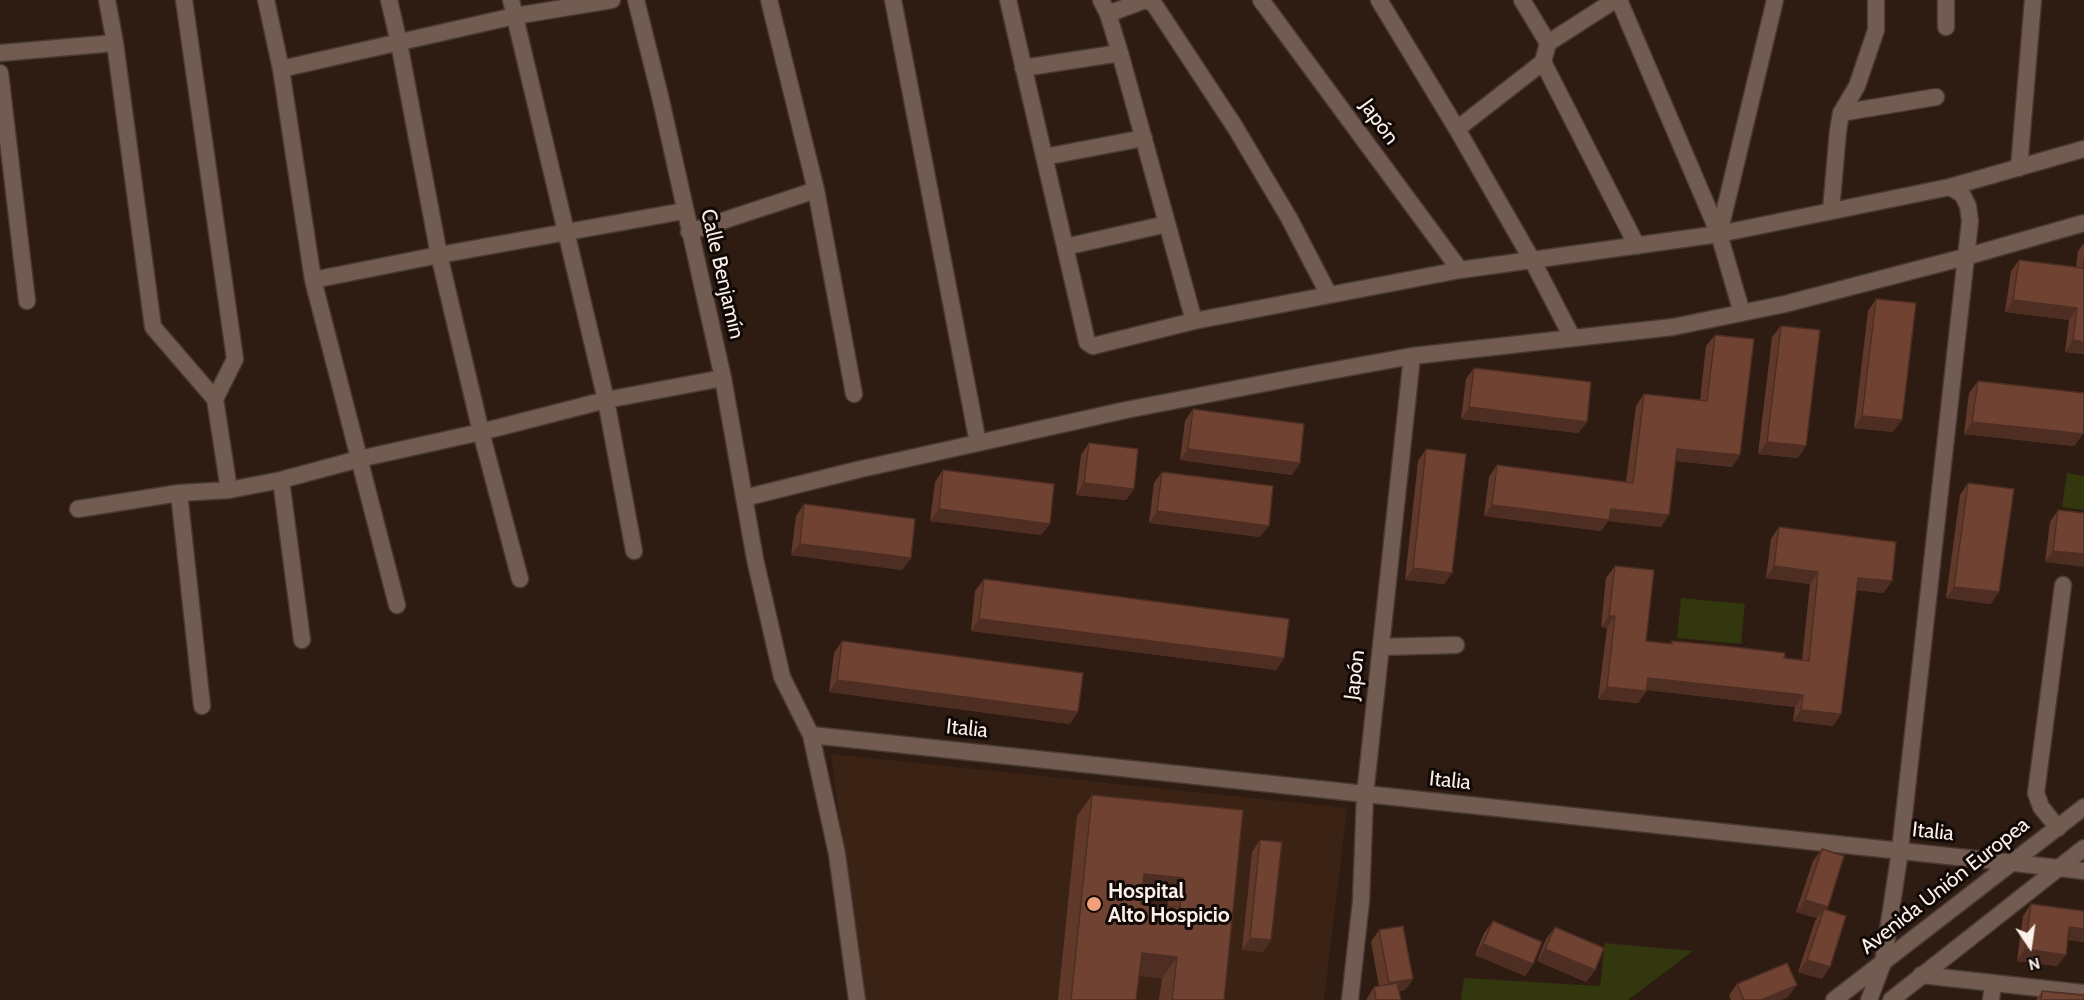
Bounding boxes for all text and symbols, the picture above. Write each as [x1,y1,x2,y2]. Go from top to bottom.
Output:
street label: Japón [1354,94,1404,150]
street label: Calle Benjamín [695,207,749,341]
street label: Japón [1339,649,1371,701]
street label: Italia [945,714,989,744]
street label: Italia [1428,766,1472,796]
street label: Avenida Unión Europea [1855,812,2035,960]
street label: Italia [1911,817,1955,847]
place label: Hospital Alto Hospicio [1108,879,1230,929]
marker: Hospital Alto Hospicio [1085,895,1103,913]
north arrow [2000,916,2060,976]
text: N [2027,953,2042,975]

